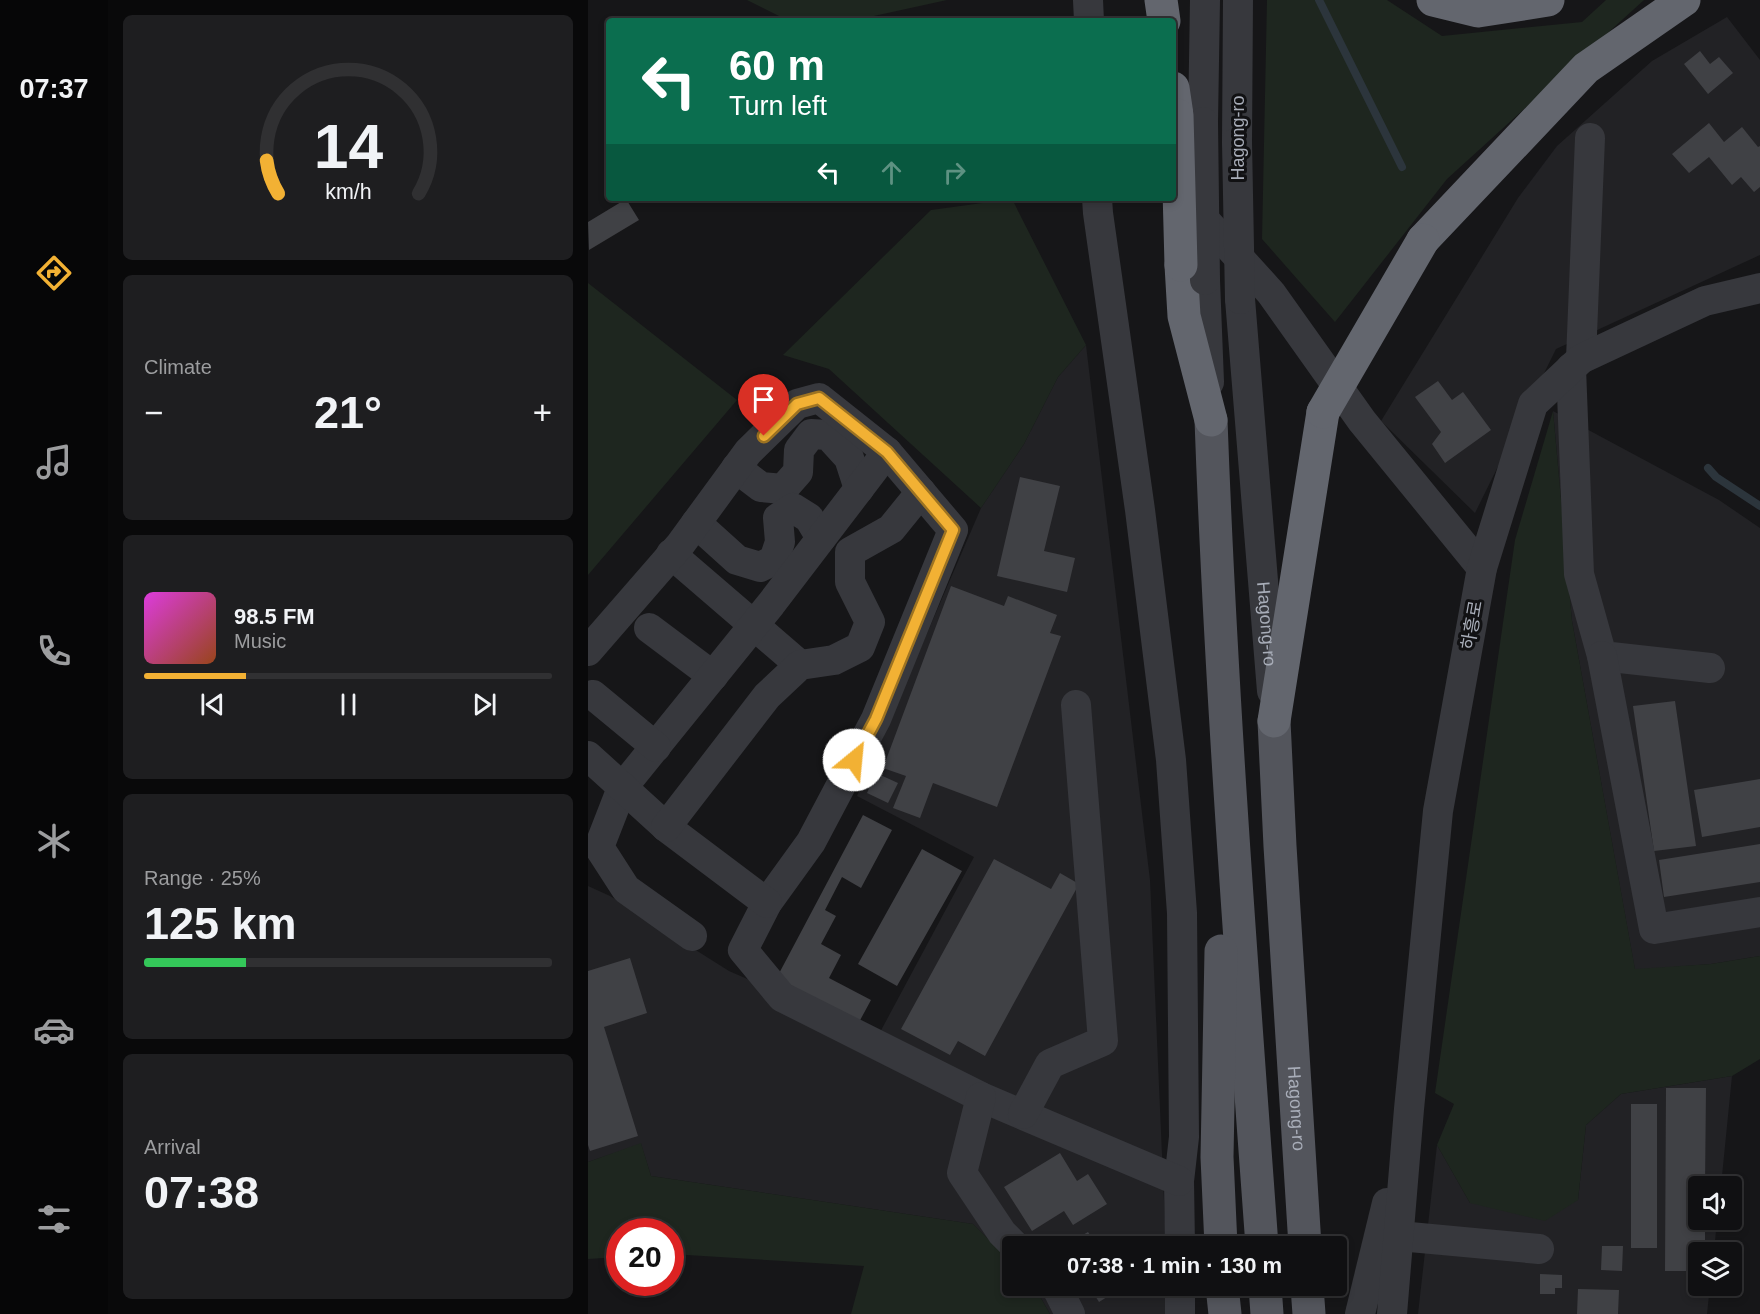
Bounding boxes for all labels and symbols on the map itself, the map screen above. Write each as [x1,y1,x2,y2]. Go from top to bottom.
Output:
street label: Hagong-ro [1228,95,1248,181]
pin [738,374,789,436]
street label: Hagong-ro [1253,581,1280,667]
street label: 하흥로 [1458,599,1486,651]
position arrow [822,728,886,792]
street label: Hagong-ro [1284,1065,1309,1151]
speed limit sign: 20 [606,1218,684,1296]

